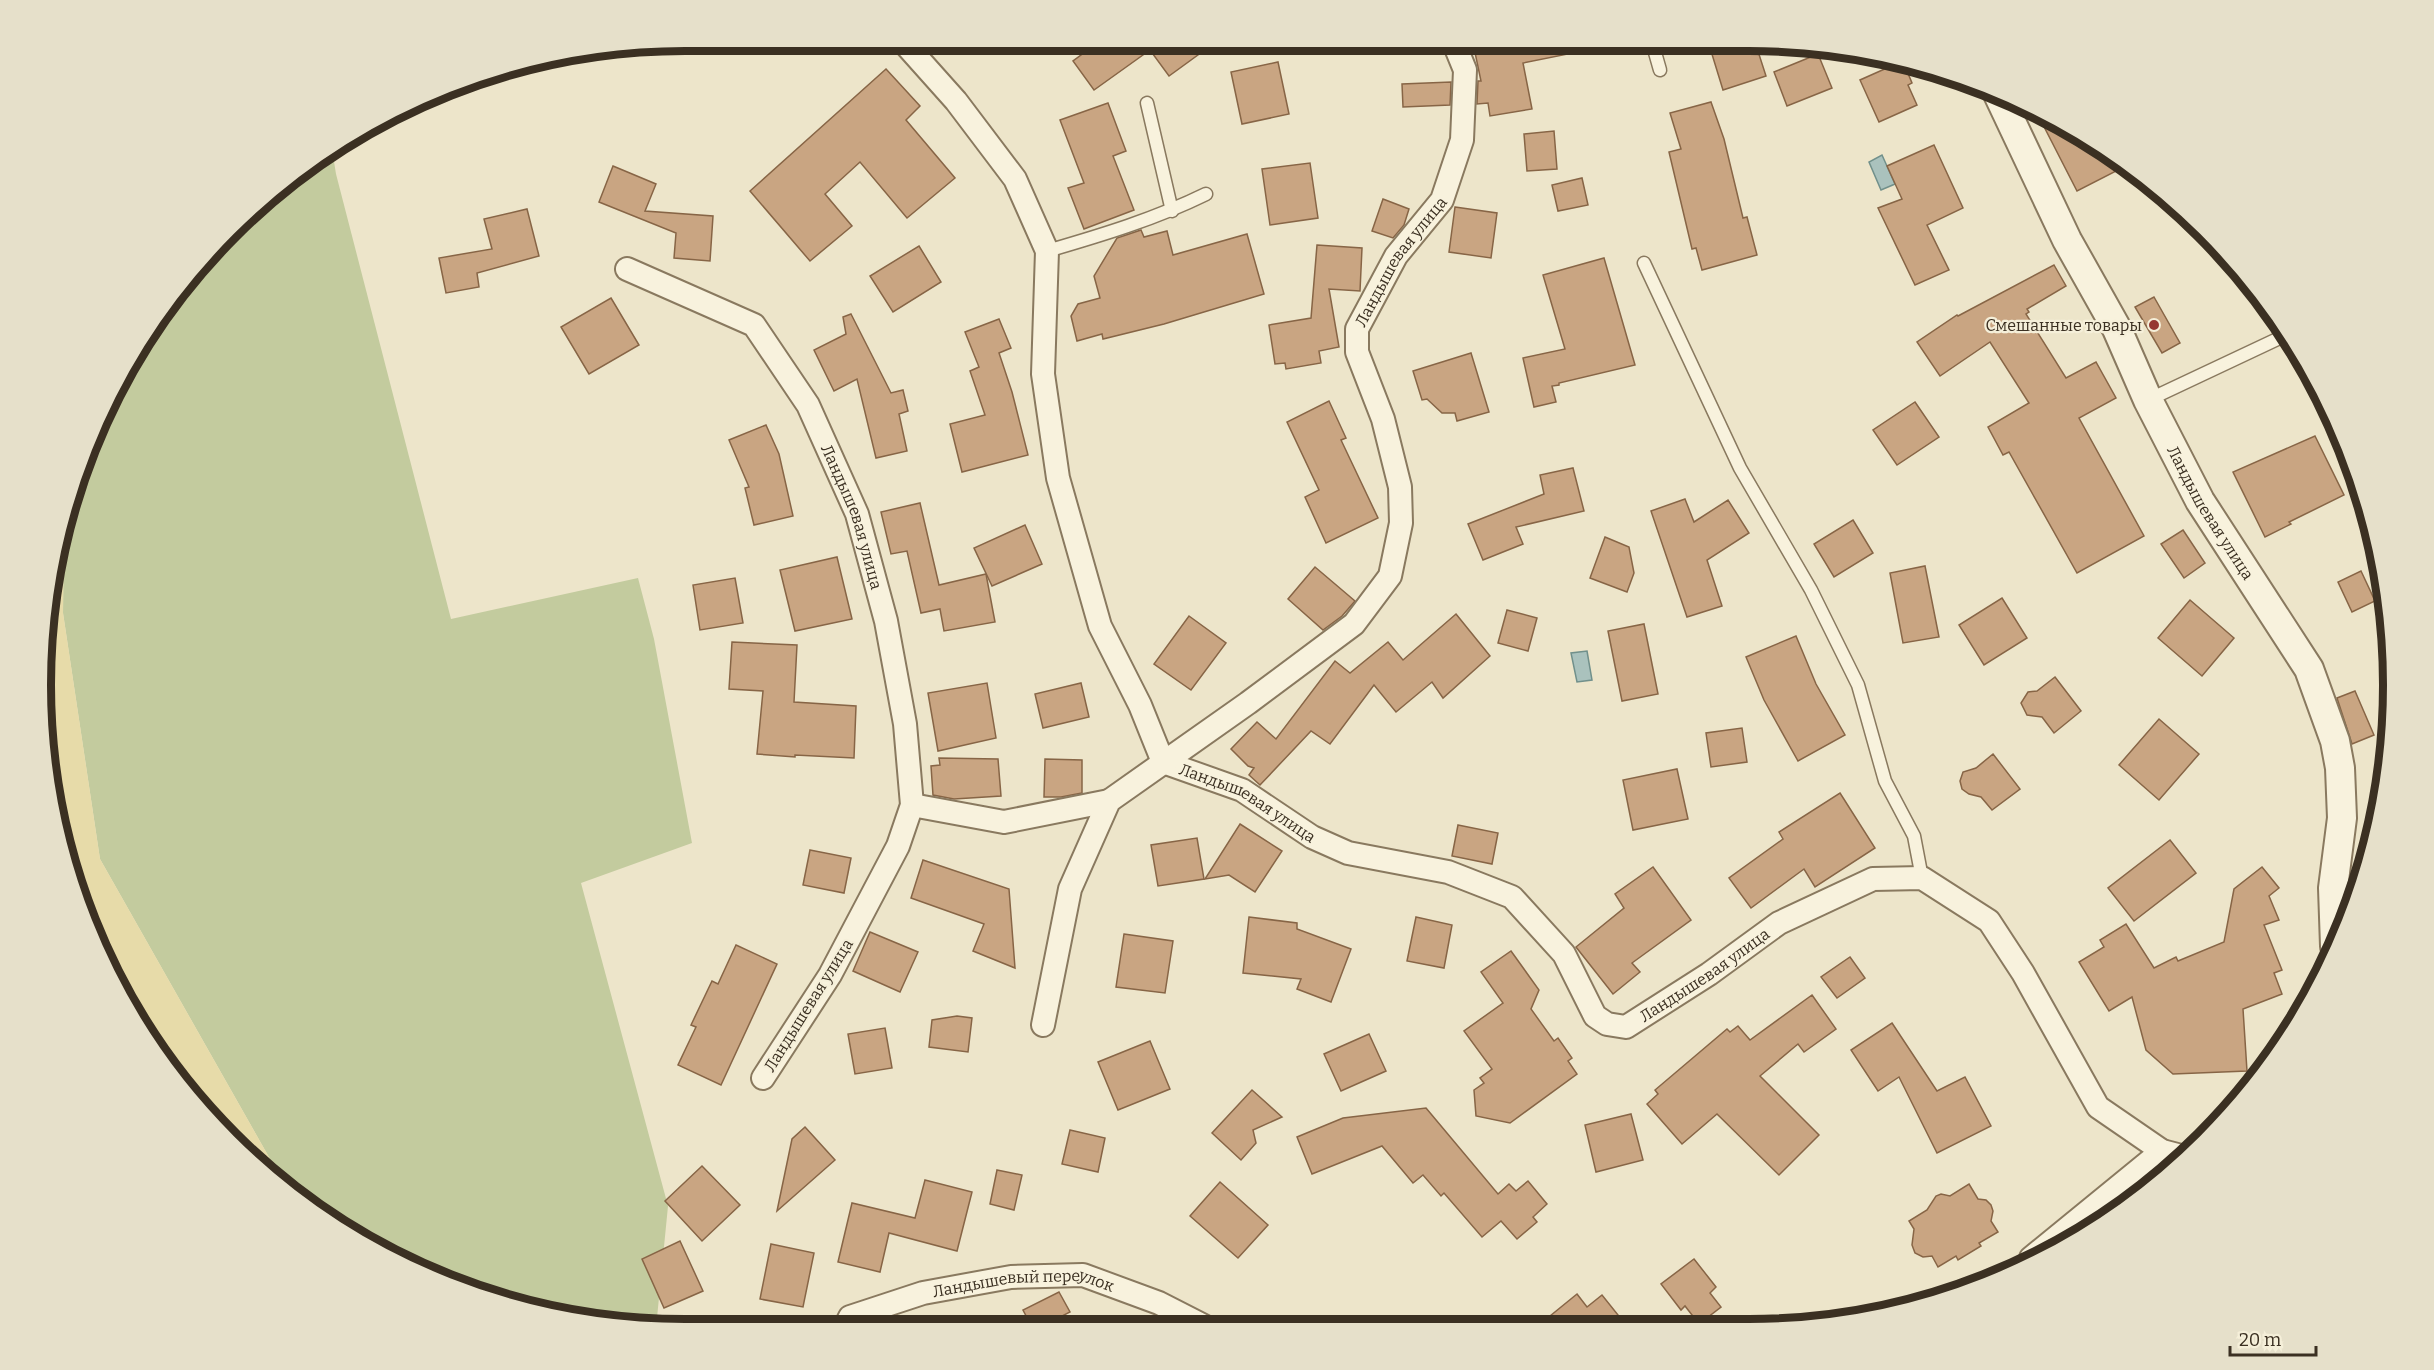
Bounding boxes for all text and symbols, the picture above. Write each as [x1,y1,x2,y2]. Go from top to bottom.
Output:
street label: Ландышевая улица [1351,193,1451,330]
place label: Смешанные товары [1985,316,2142,335]
marker: Смешанные товары [2147,318,2161,332]
street label: Ландышевая улица [817,442,886,592]
street label: Ландышевая улица [2163,443,2258,584]
street label: Ландышевая улица [1177,760,1319,847]
street label: Ландышевая улица [1636,924,1773,1026]
street label: Ландышевая улица [760,935,857,1075]
street label: Ландышевый переулок [931,1265,1117,1301]
scale bar [2230,1319,2316,1357]
text: 20 m [2239,1329,2281,1351]

